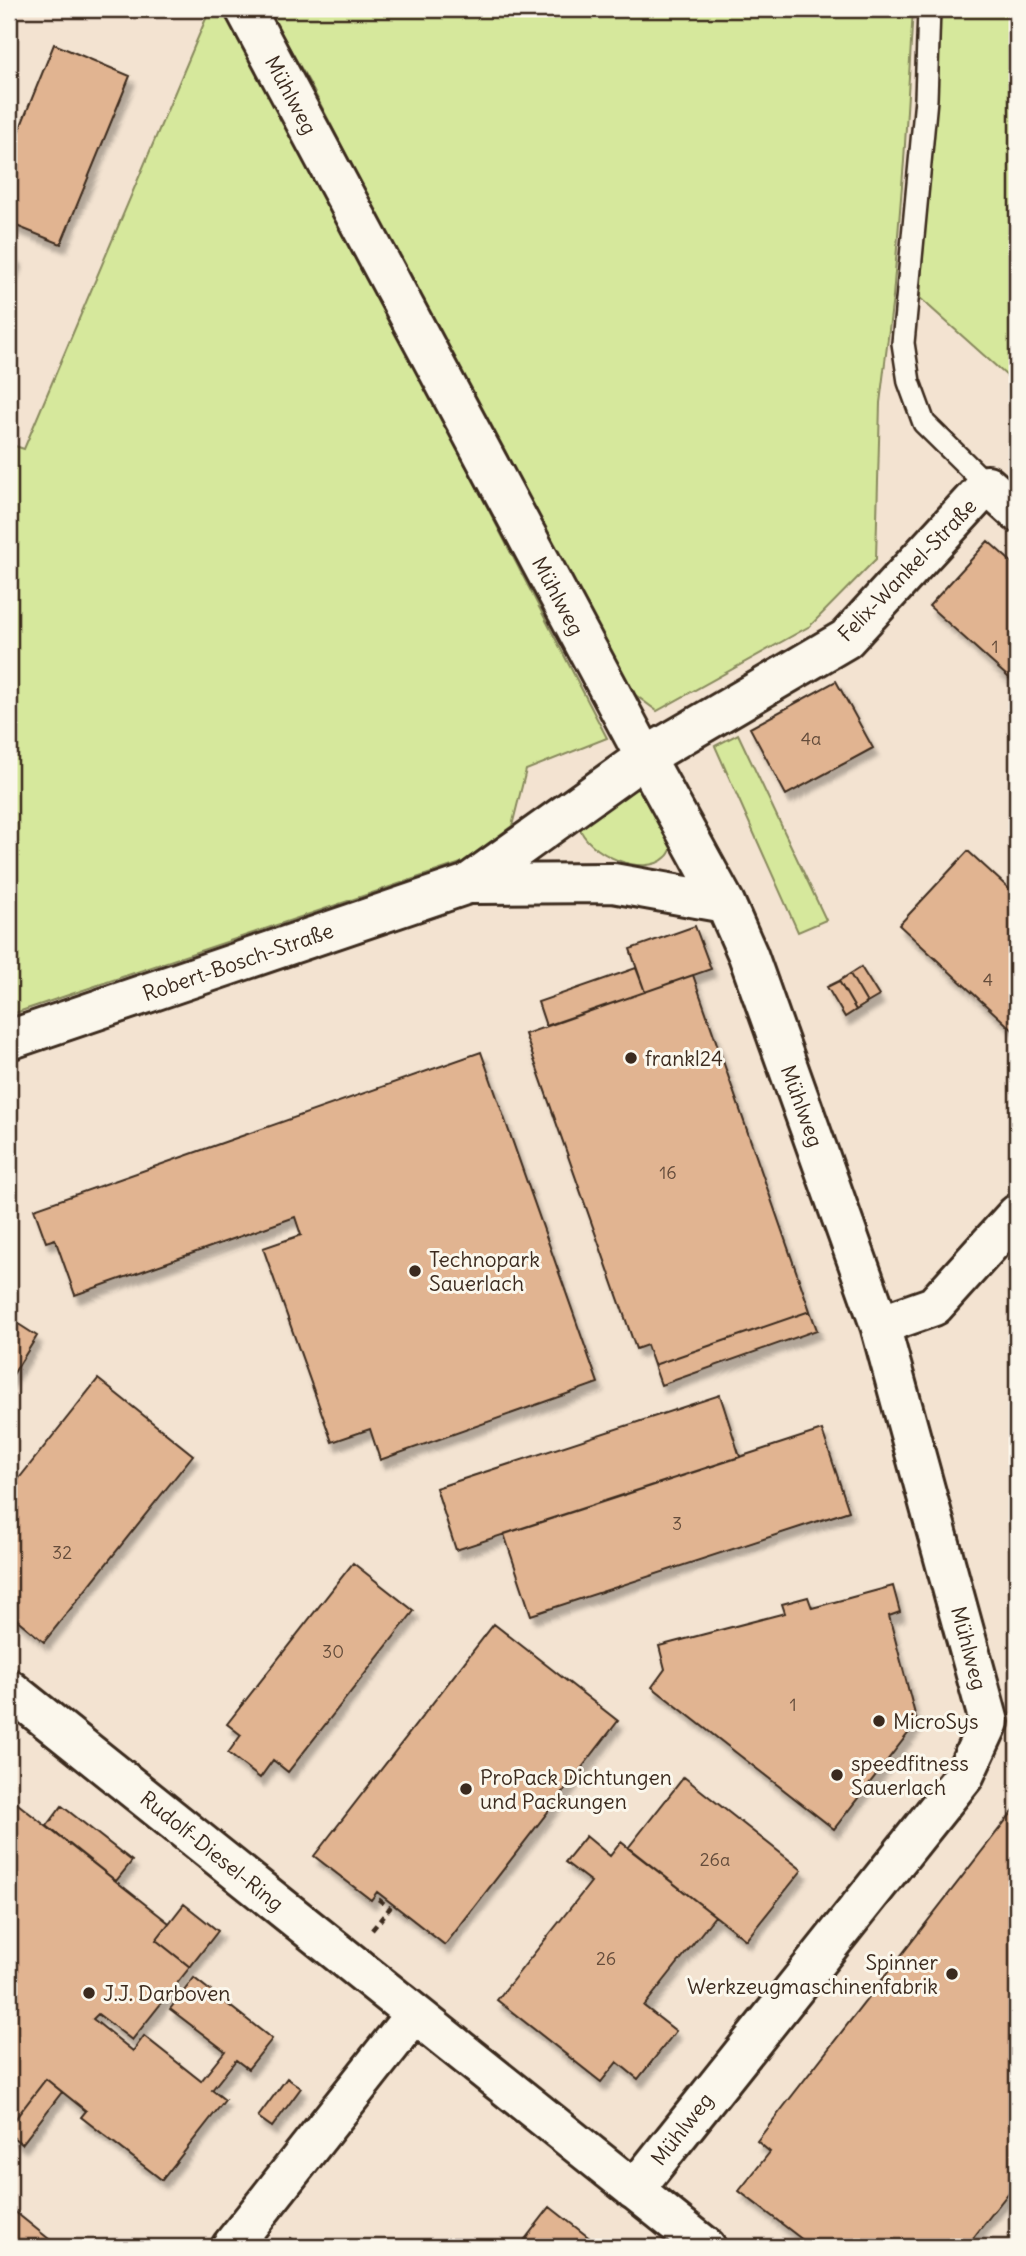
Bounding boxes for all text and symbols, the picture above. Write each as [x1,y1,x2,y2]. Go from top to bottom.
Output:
street label: Mühlweg [259,51,323,139]
street label: Felix-Wankel-Straße [832,493,982,647]
street label: Mühlweg [526,552,590,640]
house number: 1 [991,635,999,658]
house number: 4a [801,727,821,750]
street label: Robert-Bosch-Straße [139,917,337,1007]
house number: 4 [983,968,993,991]
place label: frankl24 [645,1045,723,1072]
marker: frankl24 [623,1050,639,1066]
street label: Mühlweg [775,1061,829,1151]
house number: 16 [659,1161,677,1184]
place label: Technopark Sauerlach [429,1246,540,1297]
marker: Technopark Sauerlach [407,1263,423,1279]
house number: 3 [672,1512,682,1535]
house number: 32 [52,1541,72,1564]
street label: Mühlweg [945,1603,993,1693]
house number: 30 [322,1640,344,1663]
house number: 1 [789,1693,797,1716]
place label: MicroSys [893,1708,979,1735]
marker: MicroSys [871,1713,887,1729]
place label: speedfitness Sauerlach [851,1750,969,1801]
place label: ProPack Dichtungen und Packungen [480,1764,672,1815]
marker: speedfitness Sauerlach [829,1767,845,1783]
marker: ProPack Dichtungen und Packungen [458,1781,474,1797]
street label: Rudolf-Diesel-Ring [135,1785,289,1917]
house number: 26a [700,1848,730,1871]
house number: 26 [596,1947,616,1970]
place label: Spinner Werkzeugmaschinenfabrik [687,1949,938,2000]
marker: Spinner Werkzeugmaschinenfabrik [944,1966,960,1982]
place label: J.J. Darboven [103,1980,231,2007]
marker: J.J. Darboven [81,1985,97,2001]
street label: Mühlweg [645,2087,719,2171]

